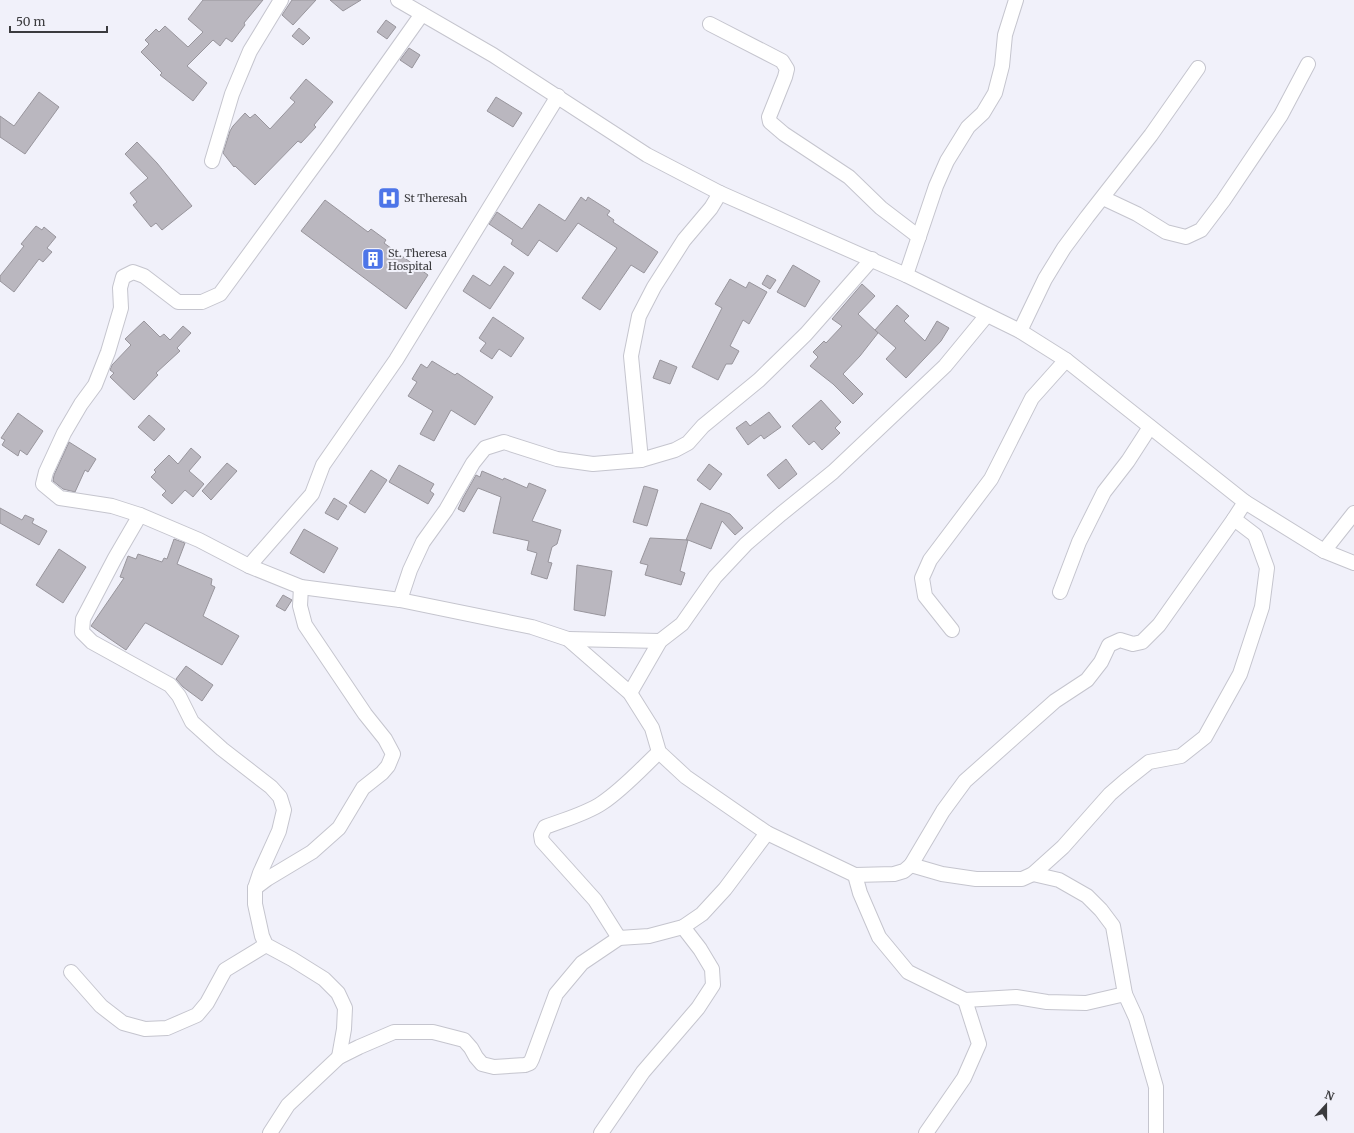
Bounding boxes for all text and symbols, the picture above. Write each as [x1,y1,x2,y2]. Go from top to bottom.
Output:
scale bar [10,8,107,34]
text: 50 m [16,14,45,29]
hospital icon: St Theresah [376,185,402,211]
place label: St Theresah [404,191,468,205]
building icon: St. Theresa Hospital [360,246,386,272]
place label: St. Theresa Hospital [388,246,447,273]
north arrow [1306,1085,1346,1125]
text: N [1323,1088,1336,1104]

